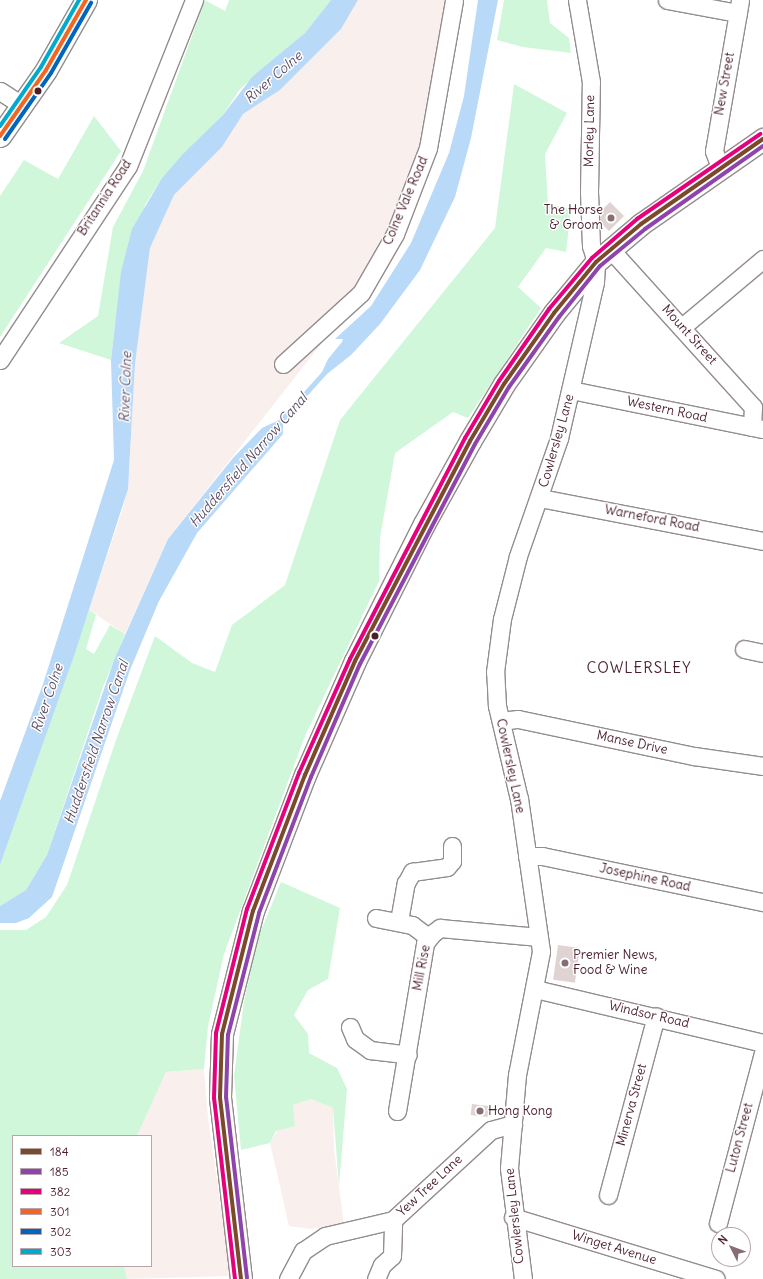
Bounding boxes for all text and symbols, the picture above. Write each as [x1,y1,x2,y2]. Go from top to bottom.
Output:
water label: River Colne [241,47,305,107]
street label: New Street [712,51,738,117]
unlabelled marker [33,86,43,96]
street label: Morley Lane [582,95,598,167]
street label: Colne Vale Road [380,154,432,248]
street label: Britannia Road [75,157,135,239]
place label: The Horse & Groom [544,203,603,234]
marker: The Horse & Groom [606,213,616,223]
street label: Mount Street [658,302,720,368]
water label: River Colne [115,351,135,423]
water label: Huddersfield Narrow Canal [185,390,311,530]
street label: Cowlersley Lane [536,393,578,489]
street label: Western Road [625,394,709,426]
street label: Warneford Road [603,502,701,536]
unlabelled marker [370,631,380,641]
water label: Huddersfield Narrow Canal [60,658,132,826]
district label: COWLERSLEY [587,659,691,677]
water label: River Colne [27,662,67,734]
street label: Cowlersley Lane [492,717,528,815]
street label: Manse Drive [595,728,669,758]
street label: Josephine Road [598,861,692,895]
street label: Mill Rise [410,944,434,992]
place label: Premier News, Food & Wine [573,948,657,979]
marker: Premier News, Food & Wine [560,958,570,968]
street label: Windsor Road [607,998,691,1032]
street label: Minerva Street [614,1062,650,1148]
street label: Luton Street [723,1101,757,1175]
place label: Hong Kong [488,1103,552,1119]
marker: Hong Kong [475,1106,485,1116]
legend [12,1135,152,1267]
text: 184 [50,1144,69,1159]
street label: Yew Tree Lane [394,1152,466,1220]
text: 185 [50,1164,69,1179]
street label: Cowlersley Lane [502,1167,528,1265]
text: 382 [50,1184,70,1199]
text: 301 [50,1204,69,1219]
text: 302 [50,1224,71,1239]
north arrow [711,1227,751,1267]
street label: Winget Avenue [570,1228,658,1268]
text: N [715,1232,731,1247]
text: 303 [50,1244,72,1259]

